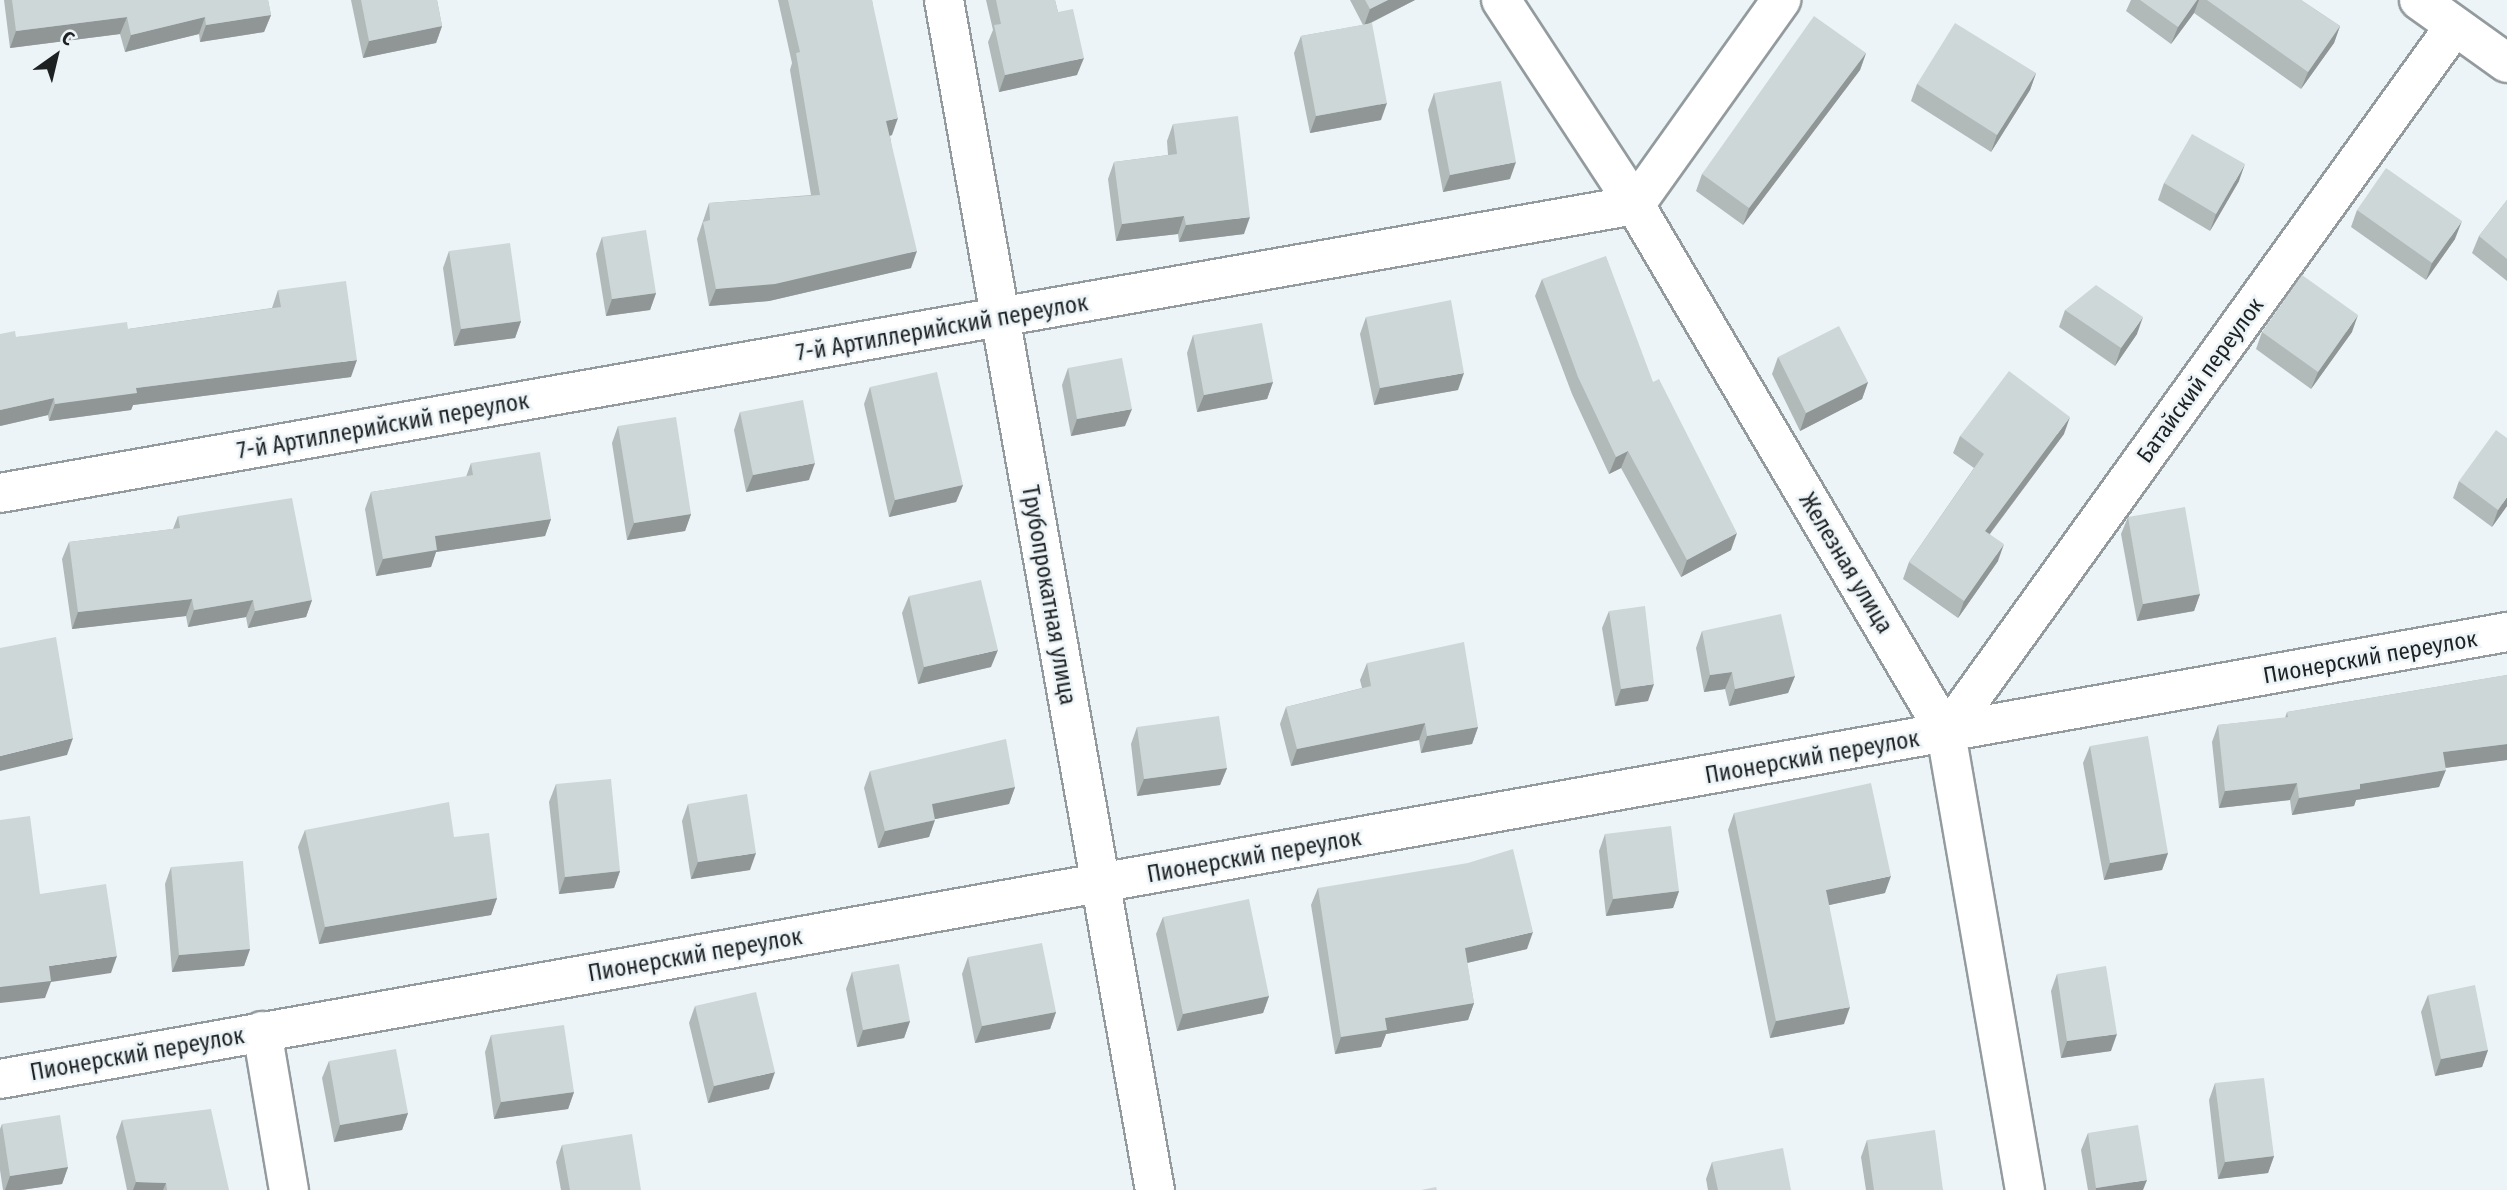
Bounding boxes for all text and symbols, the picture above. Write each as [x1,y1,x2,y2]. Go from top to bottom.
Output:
north arrow [21,21,91,91]
text: С [57,26,79,50]
street label: 7-й Артиллерийский переулок [794,289,1090,367]
street label: Батайский переулок [2131,292,2269,468]
street label: 7-й Артиллерийский переулок [235,387,531,465]
street label: Трубопрокатная улица [1016,483,1082,707]
street label: Железная улица [1793,488,1899,638]
street label: Пионерский переулок [2261,625,2479,689]
street label: Пионерский переулок [1703,725,1921,789]
street label: Пионерский переулок [1145,824,1363,888]
street label: Пионерский переулок [586,923,804,987]
street label: Пионерский переулок [28,1022,246,1086]

